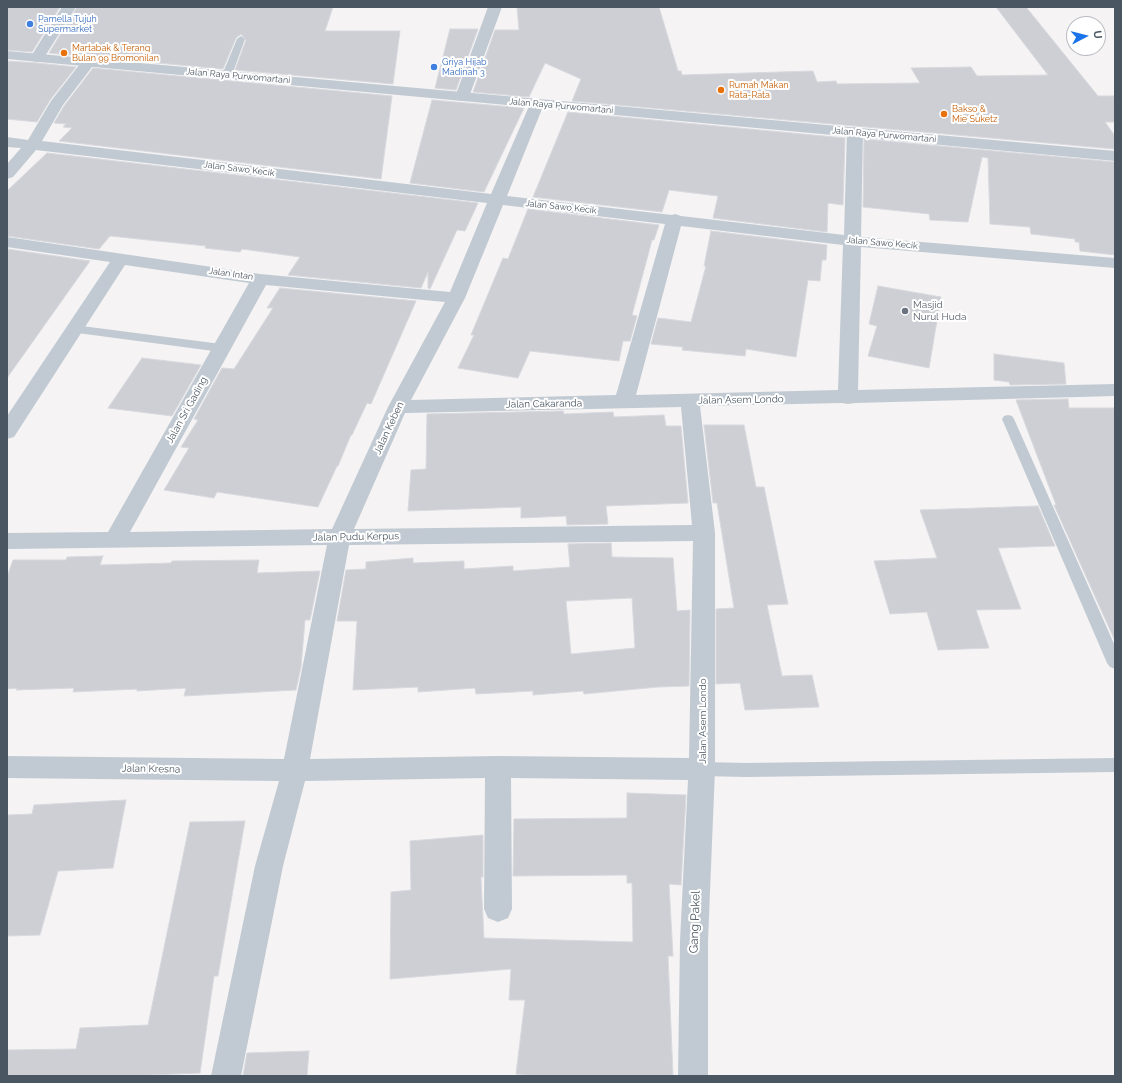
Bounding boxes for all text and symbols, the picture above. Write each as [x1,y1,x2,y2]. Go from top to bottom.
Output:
place label: Pamella Tujuh Supermarket [38,14,97,35]
north arrow [1066,16,1106,56]
marker: Pamella Tujuh Supermarket [25,19,35,29]
text: U [1090,30,1104,39]
place label: Martabak & Terang Bulan 99 Bromonilan [72,43,159,64]
marker: Martabak & Terang Bulan 99 Bromonilan [59,48,69,58]
place label: Griya Hijab Madinah 3 [442,57,487,78]
marker: Griya Hijab Madinah 3 [429,62,439,72]
street label: Jalan Raya Purwomartani [185,66,291,86]
place label: Rumah Makan Rata-Rata [729,80,789,101]
marker: Rumah Makan Rata-Rata [716,85,726,95]
street label: Jalan Raya Purwomartani [508,96,614,116]
place label: Bakso & Mie Suketz [952,104,997,125]
marker: Bakso & Mie Suketz [939,109,949,119]
street label: Jalan Raya Purwomartani [831,125,937,145]
street label: Jalan Sawo Kecik [203,159,275,179]
street label: Jalan Sawo Kecik [525,198,597,216]
street label: Jalan Sawo Kecik [846,235,918,251]
street label: Jalan Intan [208,266,254,282]
place label: Masjid Nurul Huda [913,299,966,322]
marker: Masjid Nurul Huda [900,306,910,316]
street label: Jalan Sri Gading [164,375,210,445]
street label: Jalan Asem Londo [698,393,784,407]
street label: Jalan Cakaranda [506,397,582,411]
street label: Jalan Keben [372,400,406,456]
street label: Jalan Pudu Kerpus [313,530,399,544]
street label: Jalan Asem Londo [697,678,709,764]
street label: Jalan Kresna [122,762,180,776]
street label: Gang Pakel [687,890,703,954]

